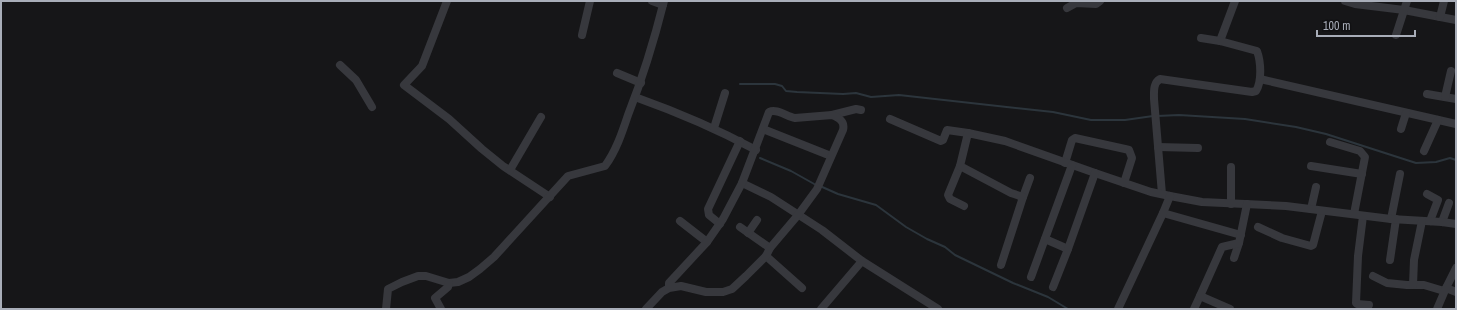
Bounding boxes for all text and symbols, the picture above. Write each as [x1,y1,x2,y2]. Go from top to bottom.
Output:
scale bar [1317,12,1415,38]
text: 100 m [1323,18,1350,34]

